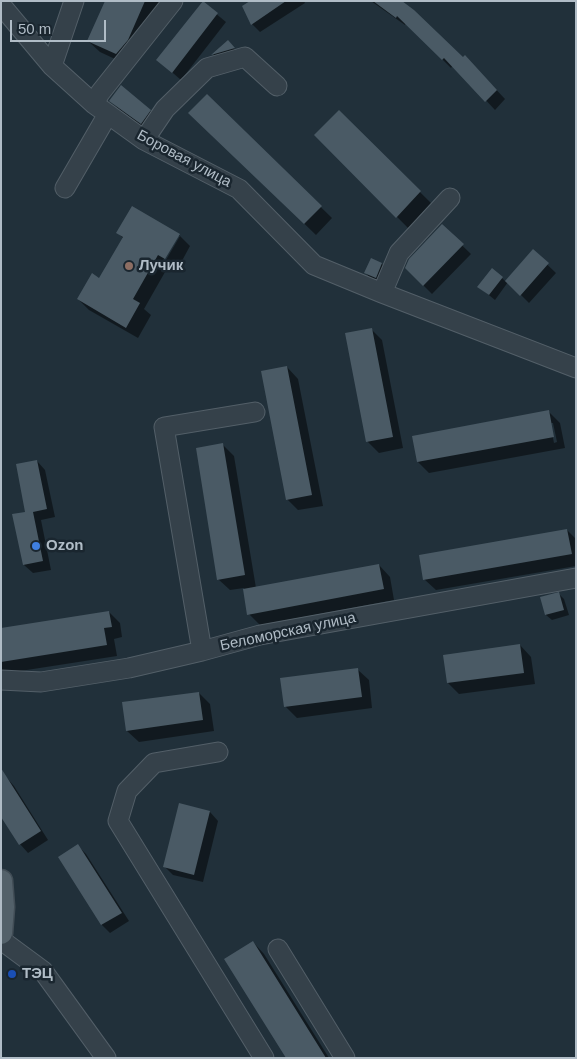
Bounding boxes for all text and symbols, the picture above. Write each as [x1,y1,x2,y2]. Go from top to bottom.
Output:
scale bar [12,10,109,42]
text: 50 m [18,20,51,37]
street label: Боровая улица [134,127,234,191]
place label: Лучик [139,257,183,275]
marker: Лучик [123,260,135,272]
place label: Ozon [46,537,83,555]
marker: Ozon [30,540,42,552]
street label: Беломорская улица [219,609,357,655]
place label: ТЭЦ [22,965,53,983]
marker: ТЭЦ [6,968,18,980]

